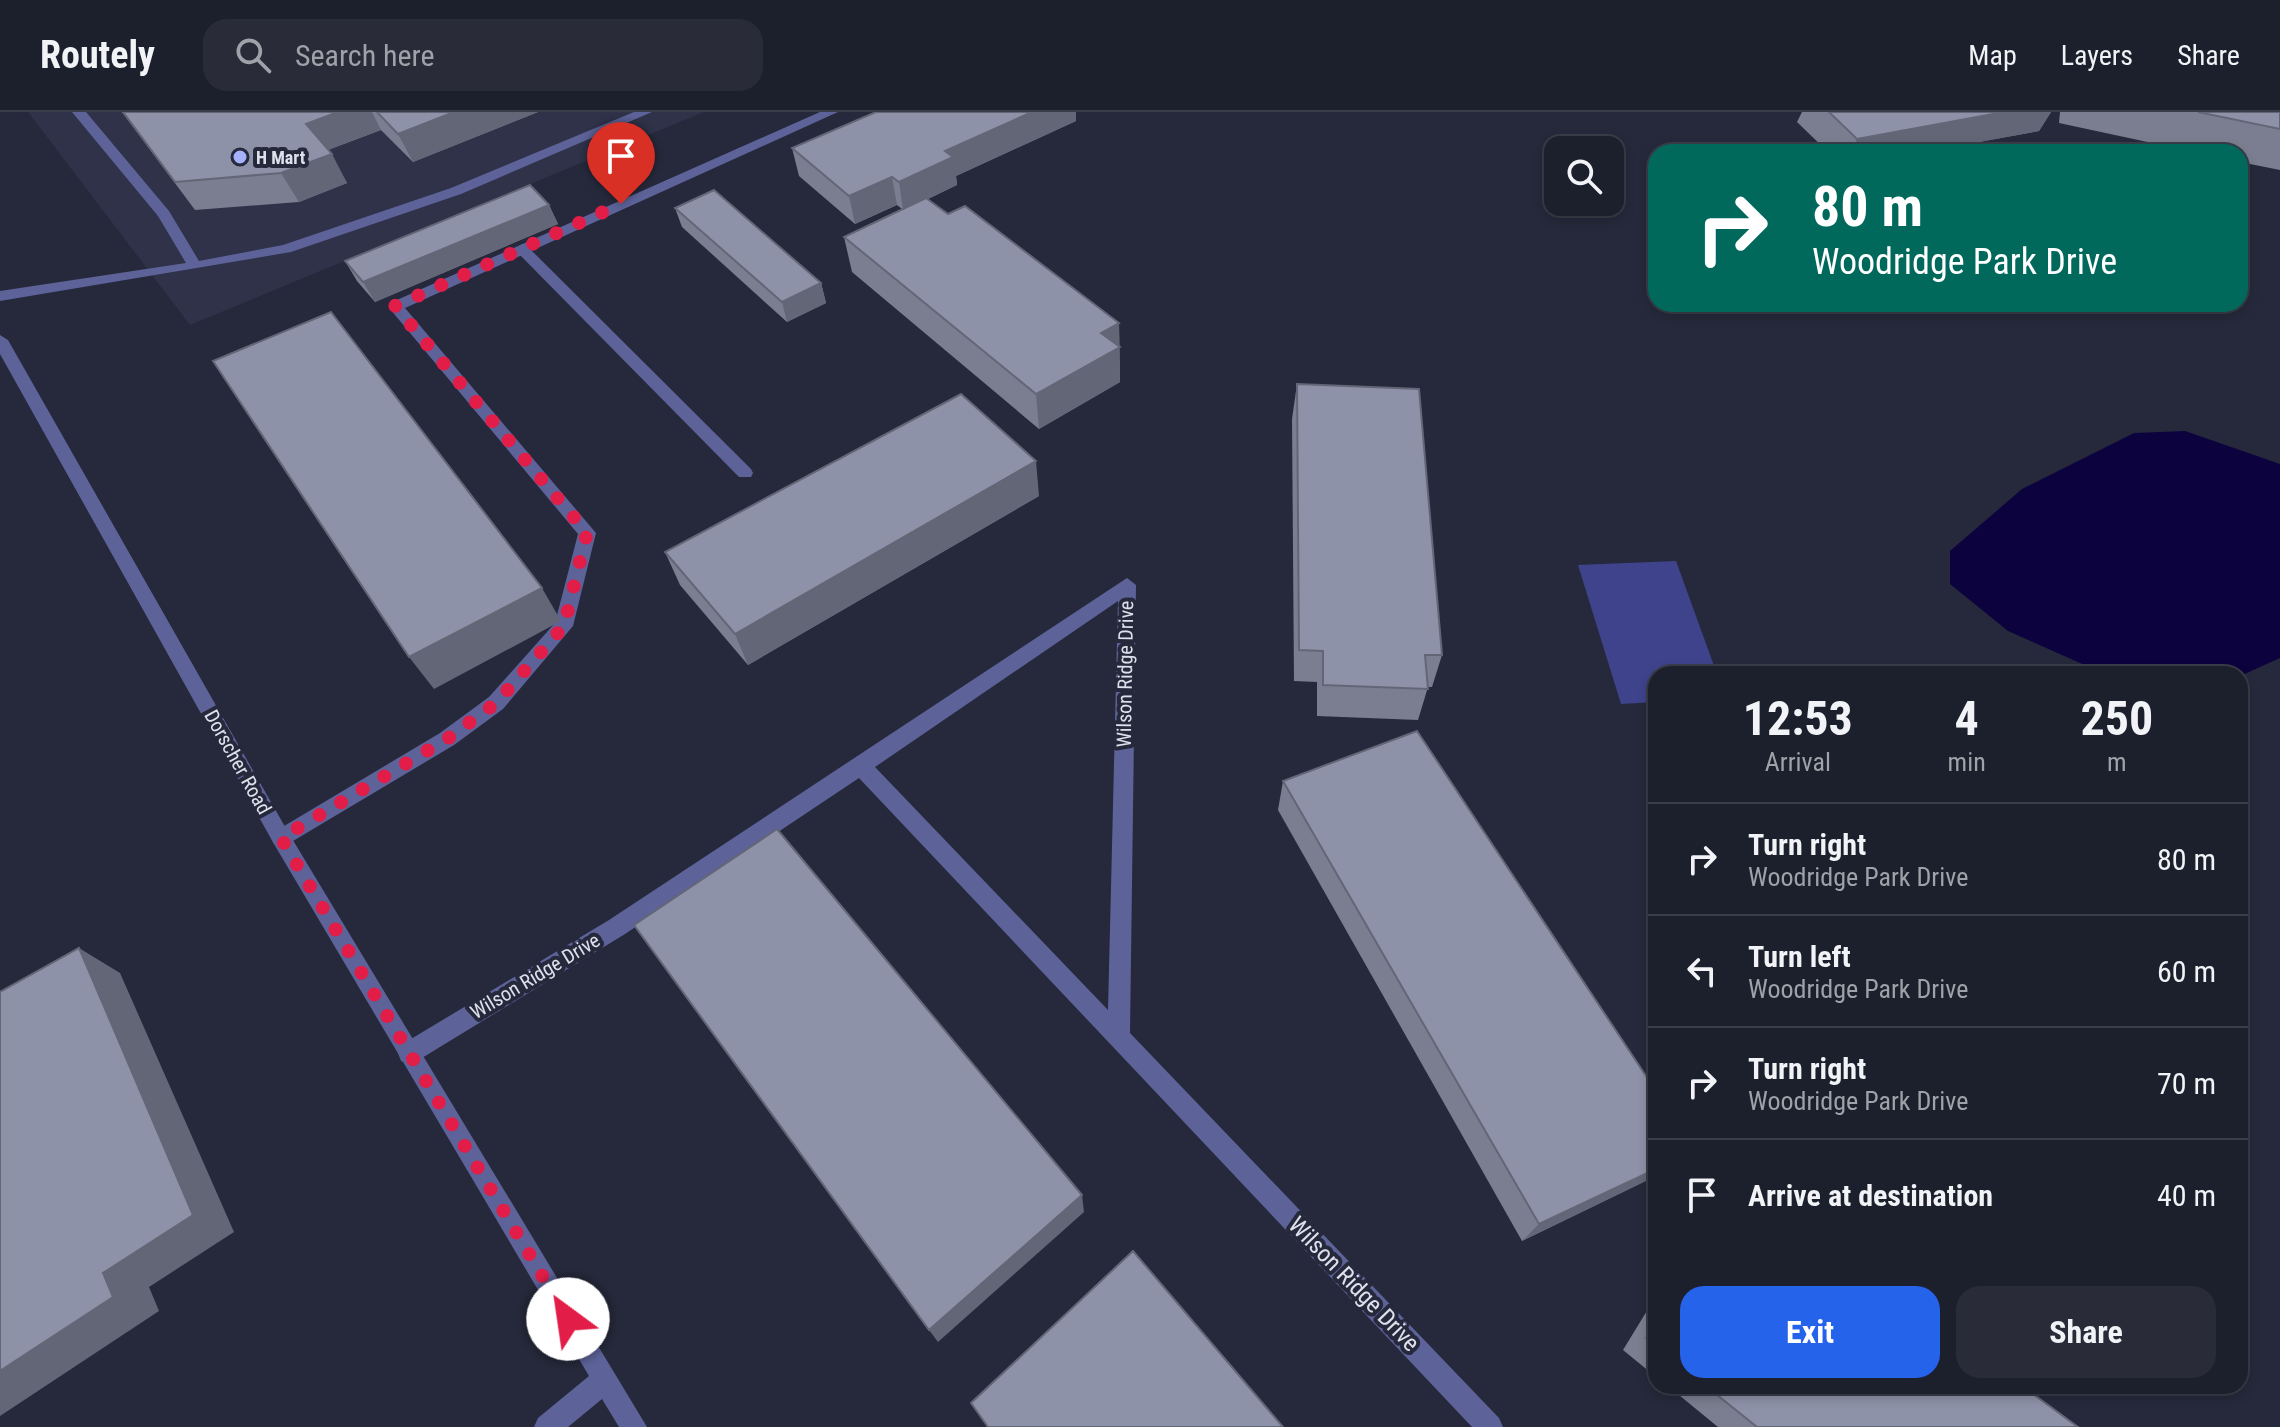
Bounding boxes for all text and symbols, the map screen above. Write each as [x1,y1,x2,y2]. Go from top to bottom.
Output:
search box [203,19,763,91]
text: Routely [40,33,155,77]
icon: search [231,33,275,77]
text: Search here [295,38,435,73]
text: Map [1968,39,2017,72]
text: Layers [2061,39,2133,72]
text: Share [2177,39,2240,72]
pin [587,122,655,204]
icon: arrive [599,134,643,178]
map controls [1544,136,1624,216]
button: search [1544,136,1624,216]
place label: H Mart [256,147,306,168]
marker: H Mart [231,148,249,166]
text: 80 m [1812,174,1923,240]
icon: right [1680,176,1784,280]
text: Woodridge Park Drive [1812,241,2117,283]
street label: Wilson Ridge Drive [1112,600,1138,748]
text: 12:53 [1743,690,1853,747]
text: 4 [1955,690,1979,747]
text: 250 [2080,690,2153,747]
street label: Dorscher Road [199,706,277,818]
text: Arrival [1765,747,1831,777]
text: min [1948,747,1986,777]
text: m [2107,747,2127,777]
text: Turn right [1748,827,1866,862]
icon: right [1680,837,1724,881]
text: 80 m [2157,842,2216,877]
text: Woodridge Park Drive [1748,862,1968,892]
street label: Wilson Ridge Drive [466,928,604,1024]
text: Turn left [1748,939,1851,974]
icon: left [1680,949,1724,993]
text: 60 m [2157,954,2216,989]
text: Woodridge Park Drive [1748,974,1968,1004]
text: Turn right [1748,1051,1866,1086]
icon: right [1680,1061,1724,1105]
text: 70 m [2157,1066,2216,1101]
text: Woodridge Park Drive [1748,1086,1968,1116]
icon: arrive [1680,1173,1724,1217]
text: Arrive at destination [1748,1178,1993,1213]
text: 40 m [2157,1178,2216,1213]
street label: Wilson Ridge Drive [1283,1211,1425,1357]
position arrow [526,1277,610,1361]
button: Exit [1680,1286,1940,1378]
button: Share [1956,1286,2216,1378]

